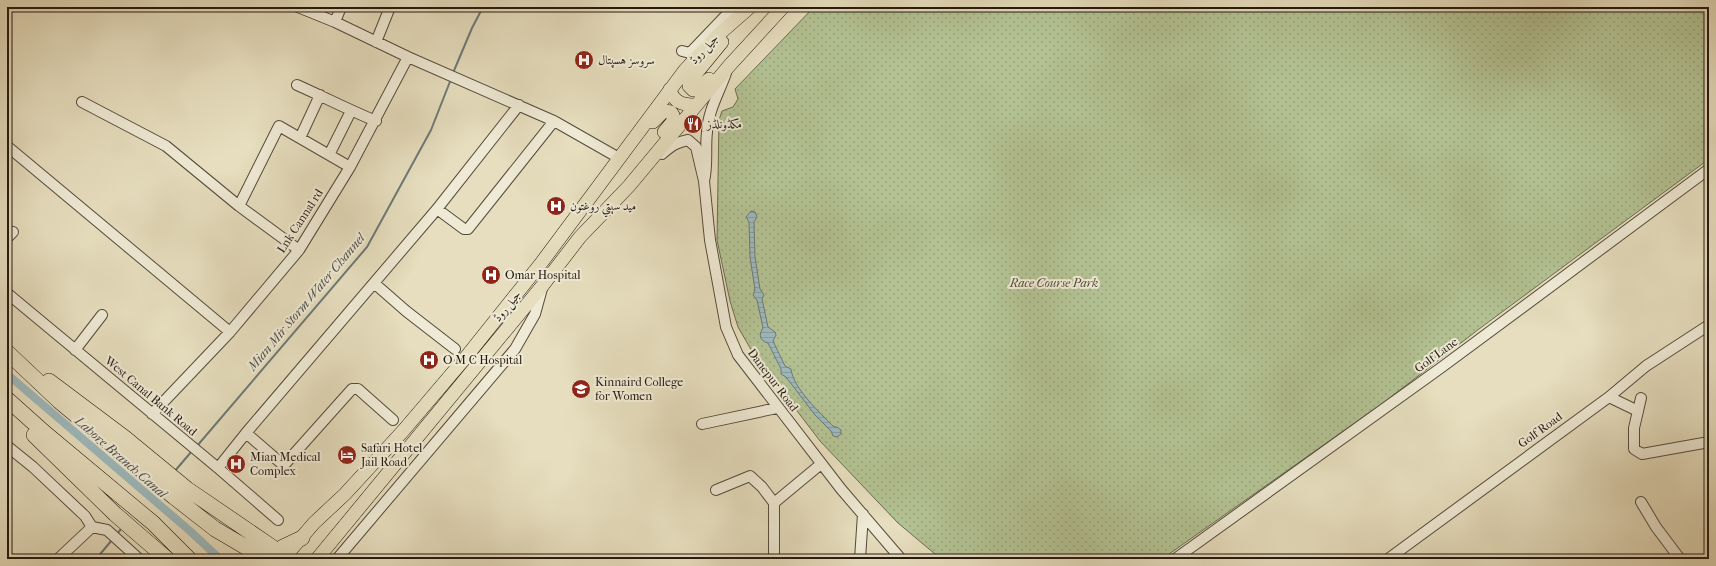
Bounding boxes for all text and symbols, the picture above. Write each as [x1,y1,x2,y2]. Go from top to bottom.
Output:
street label: جیل روڈ [687,31,723,68]
hospital icon: سروسز ہسپتال [573,49,595,71]
place label: سروسز ہسپتال [598,53,655,69]
restaurant icon: مکڈونلڈز [682,113,704,135]
place label: مکڈونلڈز [706,117,742,132]
street label: Lnk Cannal rd [274,186,326,256]
hospital icon: مید سېټي روغتون [545,195,567,217]
place label: مید سېټي روغتون [570,199,636,218]
water label: Mian Mir Storm Water Channel [244,229,369,374]
hospital icon: Omar Hospital [480,264,502,286]
place label: Omar Hospital [505,268,581,282]
park label: Race Course Park [1009,276,1098,290]
street label: جیل روڈ [490,287,525,326]
street label: Golf Lane [1412,335,1460,375]
street label: Danepur Road [745,346,801,415]
hospital icon: O M C Hospital [418,349,440,371]
street label: West Canal Bank Road [101,353,200,439]
place label: O M C Hospital [443,353,523,367]
place label: Kinnaird College for Women [595,375,683,403]
school or university icon: Kinnaird College for Women [570,378,592,400]
street label: Golf Road [1515,409,1565,451]
water label: Lahore Branch Canal [71,412,171,502]
place label: Safari Hotel Jail Road [360,441,423,469]
hotel icon: Safari Hotel Jail Road [336,444,358,466]
place label: Mian Medical Complex [250,450,321,478]
hospital icon: Mian Medical Complex [225,453,247,475]

